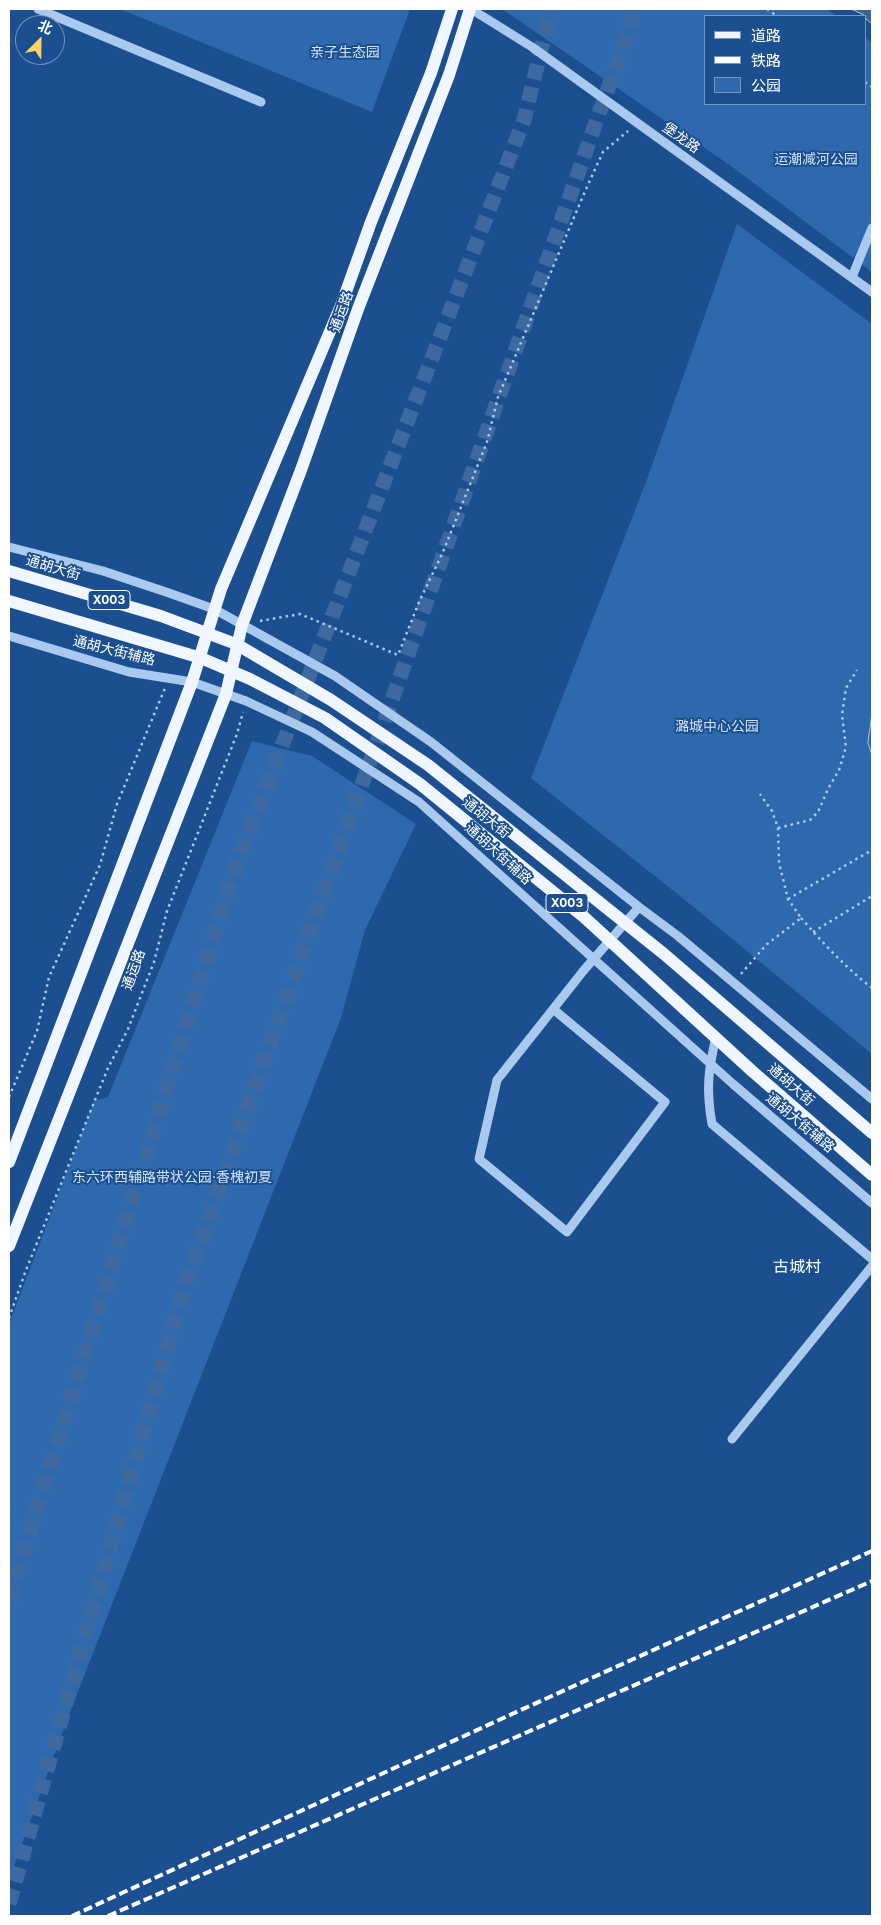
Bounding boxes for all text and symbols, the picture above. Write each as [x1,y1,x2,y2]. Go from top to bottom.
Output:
north arrow [15,15,65,65]
legend [704,15,866,105]
text: 北 [36,16,55,37]
text: 道路 [751,26,781,45]
park label: 亲子生态园 [310,45,380,61]
text: 铁路 [751,51,781,70]
text: 公园 [751,76,781,95]
street label: 堡龙路 [659,119,703,157]
park label: 运潮减河公园 [774,152,858,168]
street label: 通运路 [327,289,357,335]
street label: 通胡大街 [24,552,82,584]
road number: X003 [88,590,130,610]
street label: 通胡大街辅路 [71,633,157,669]
park label: 潞城中心公园 [675,719,759,735]
street label: 通胡大街 [459,794,513,842]
street label: 通胡大街辅路 [461,820,535,888]
road number: X003 [546,894,588,912]
street label: 通运路 [119,947,149,993]
street label: 通胡大街 [764,1060,818,1110]
street label: 通胡大街辅路 [762,1090,838,1156]
park label: 东六环西辅路带状公园·香槐初夏 [72,1170,272,1186]
district label: 古城村 [773,1257,821,1277]

